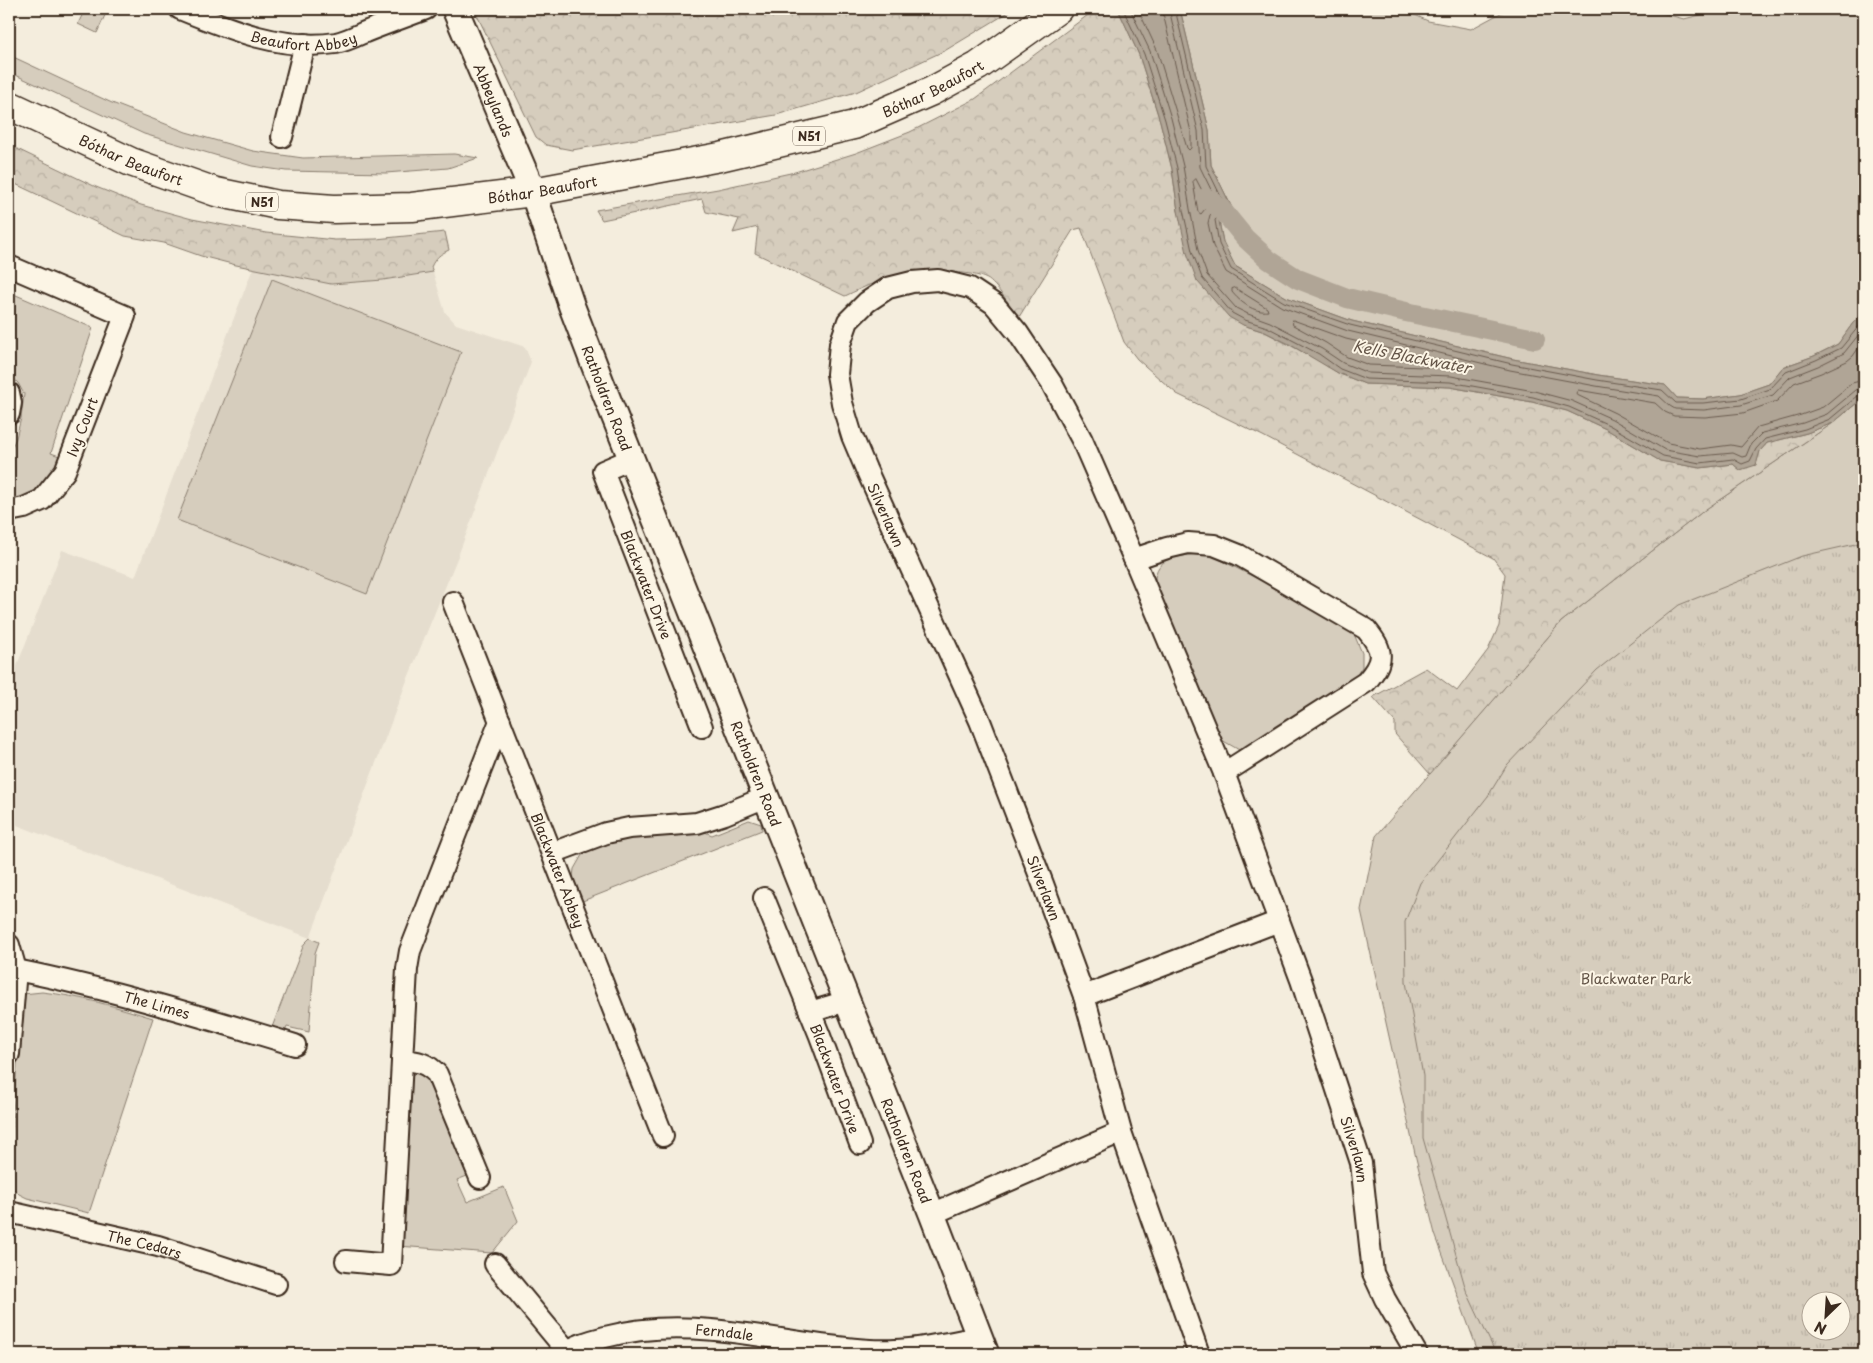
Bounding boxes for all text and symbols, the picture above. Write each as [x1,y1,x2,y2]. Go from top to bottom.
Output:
street label: Beaufort Abbey [248,25,360,55]
street label: Bóthar Beaufort [879,55,988,122]
street label: Abbeylands [469,60,519,140]
road number: N51 [793,126,825,146]
street label: Bóthar Beaufort [76,129,186,190]
street label: Bóthar Beaufort [487,170,599,208]
road number: N51 [246,192,278,212]
water label: Kells Blackwater [1351,333,1475,379]
street label: Ratholdren Road [577,342,638,454]
street label: Ivy Court [61,394,103,460]
street label: Silverlawn [862,479,910,551]
street label: Blackwater Drive [616,527,678,642]
street label: Ratholdren Road [726,717,787,829]
street label: Blackwater Abbey [526,809,591,931]
street label: Silverlawn [1022,852,1066,924]
park label: Blackwater Park [1580,968,1692,989]
street label: The Limes [122,985,192,1024]
street label: Blackwater Drive [805,1020,866,1136]
street label: Ratholdren Road [876,1095,937,1207]
street label: Silverlawn [1336,1113,1374,1184]
street label: The Cedars [105,1224,184,1263]
north arrow [1800,1290,1850,1340]
text: N [1811,1316,1830,1340]
street label: Ferndale [695,1318,755,1345]

